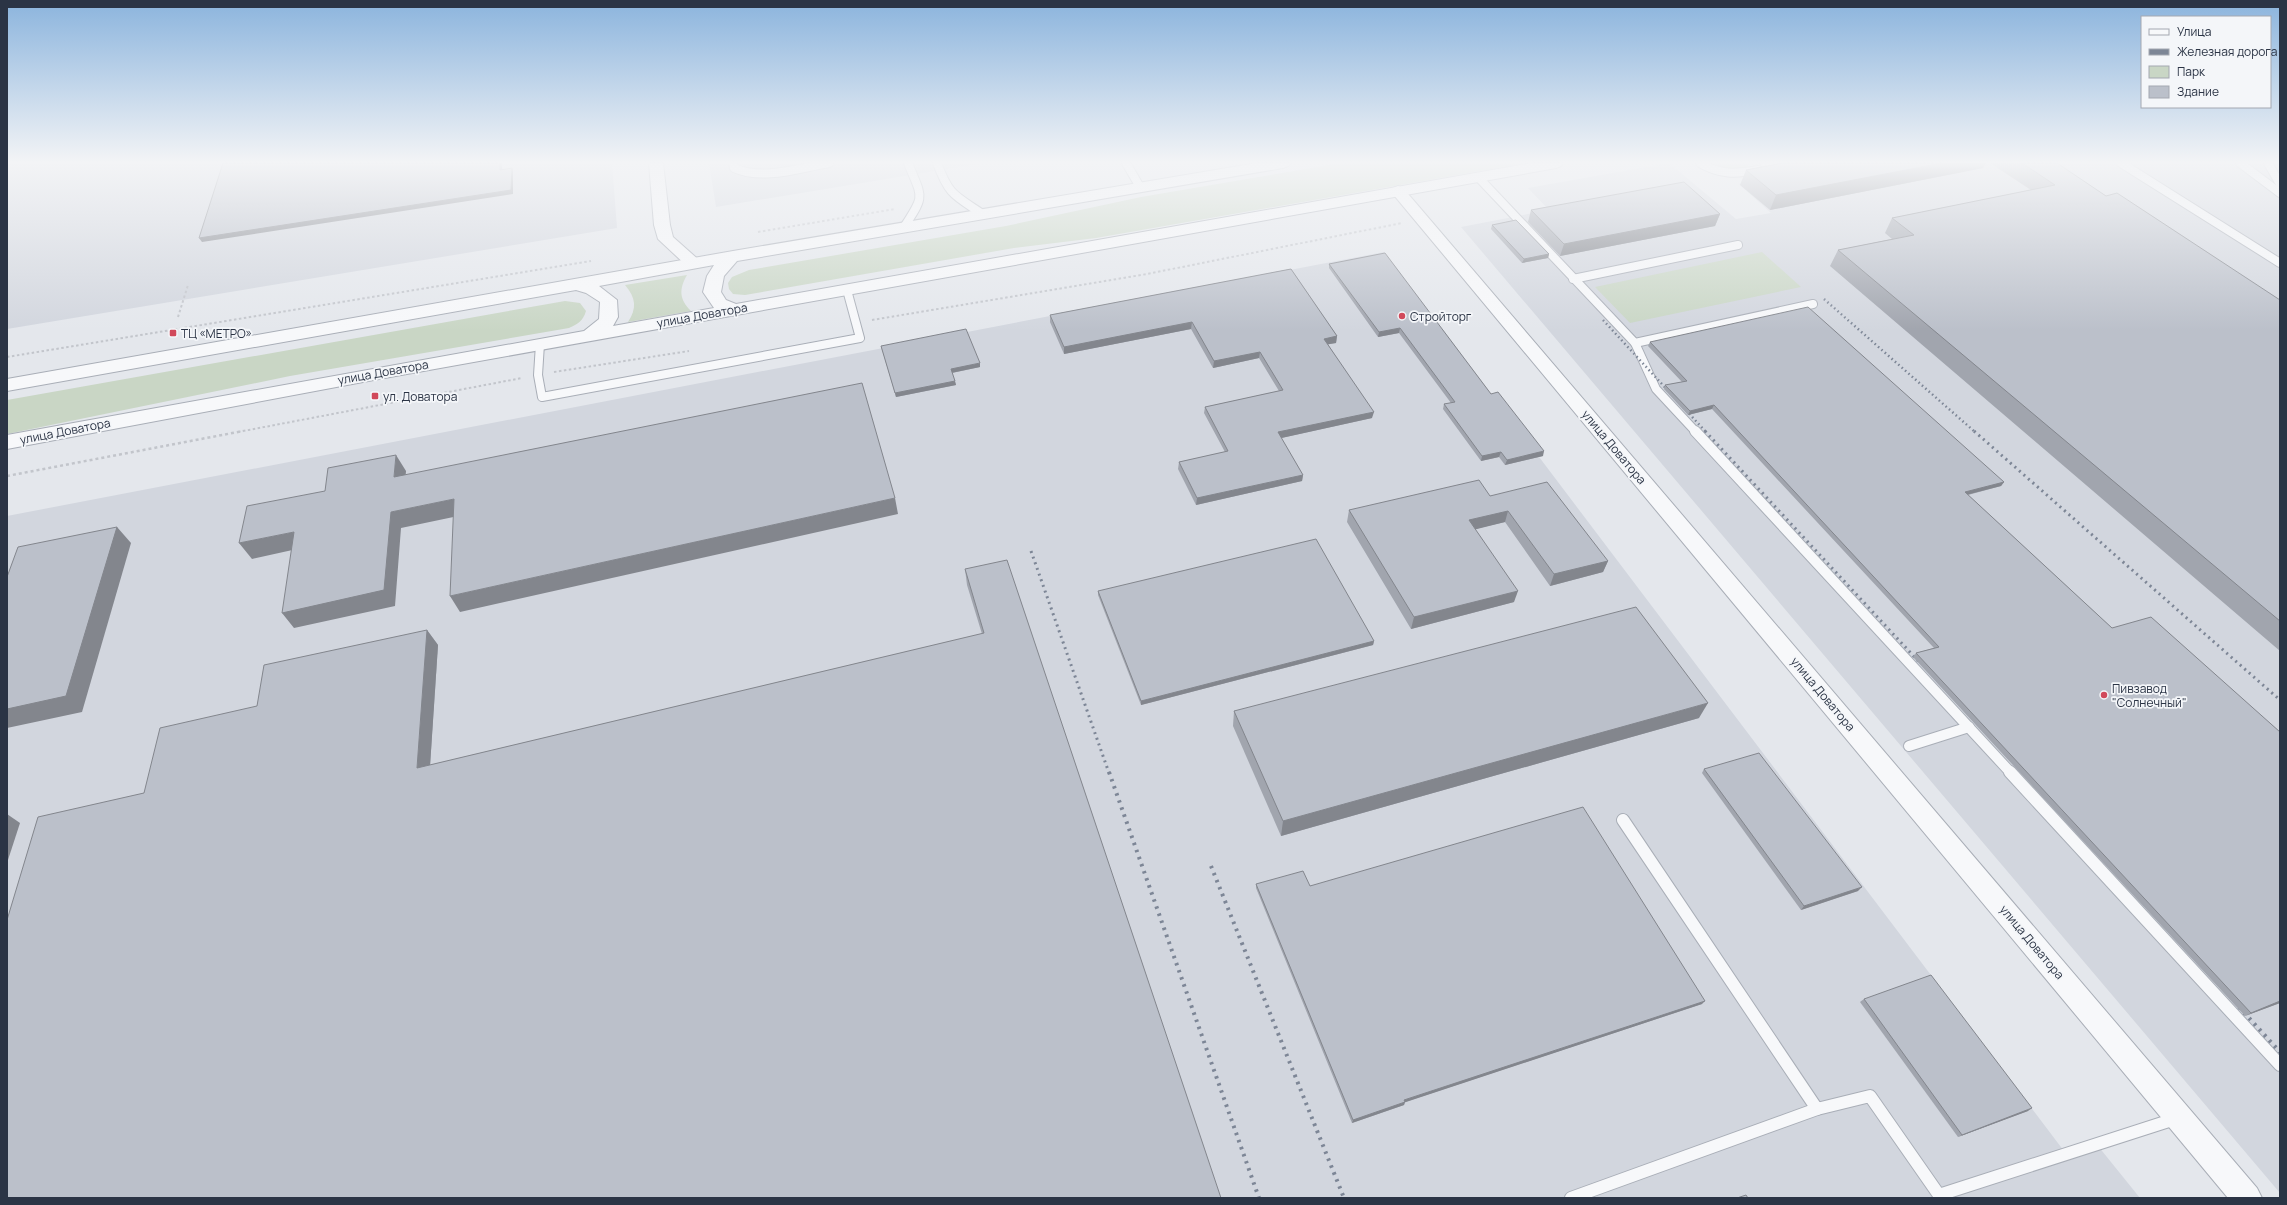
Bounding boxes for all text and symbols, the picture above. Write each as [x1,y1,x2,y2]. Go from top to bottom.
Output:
legend [2141,16,2271,108]
text: Улица [2177,23,2211,40]
text: Железная дорога [2177,43,2277,60]
text: Парк [2177,63,2206,80]
text: Здание [2177,83,2219,100]
street label: улица Доватора [655,299,749,331]
place label: Стройторг [1410,308,1472,325]
marker: Стройторг [1397,311,1407,321]
place label: ТЦ «МЕТРО» [181,325,252,342]
marker: ТЦ «МЕТРО» [168,328,178,338]
street label: улица Доватора [336,356,430,388]
place label: ул. Доватора [383,388,457,405]
marker: ул. Доватора [370,391,380,401]
street label: улица Доватора [1578,406,1650,488]
street label: улица Доватора [18,414,112,448]
street label: улица Доватора [1787,653,1859,735]
place label: Пивзавод "Солнечный" [2112,680,2187,711]
marker: Пивзавод "Солнечный" [2099,690,2109,700]
street label: улица Доватора [1996,901,2068,983]

